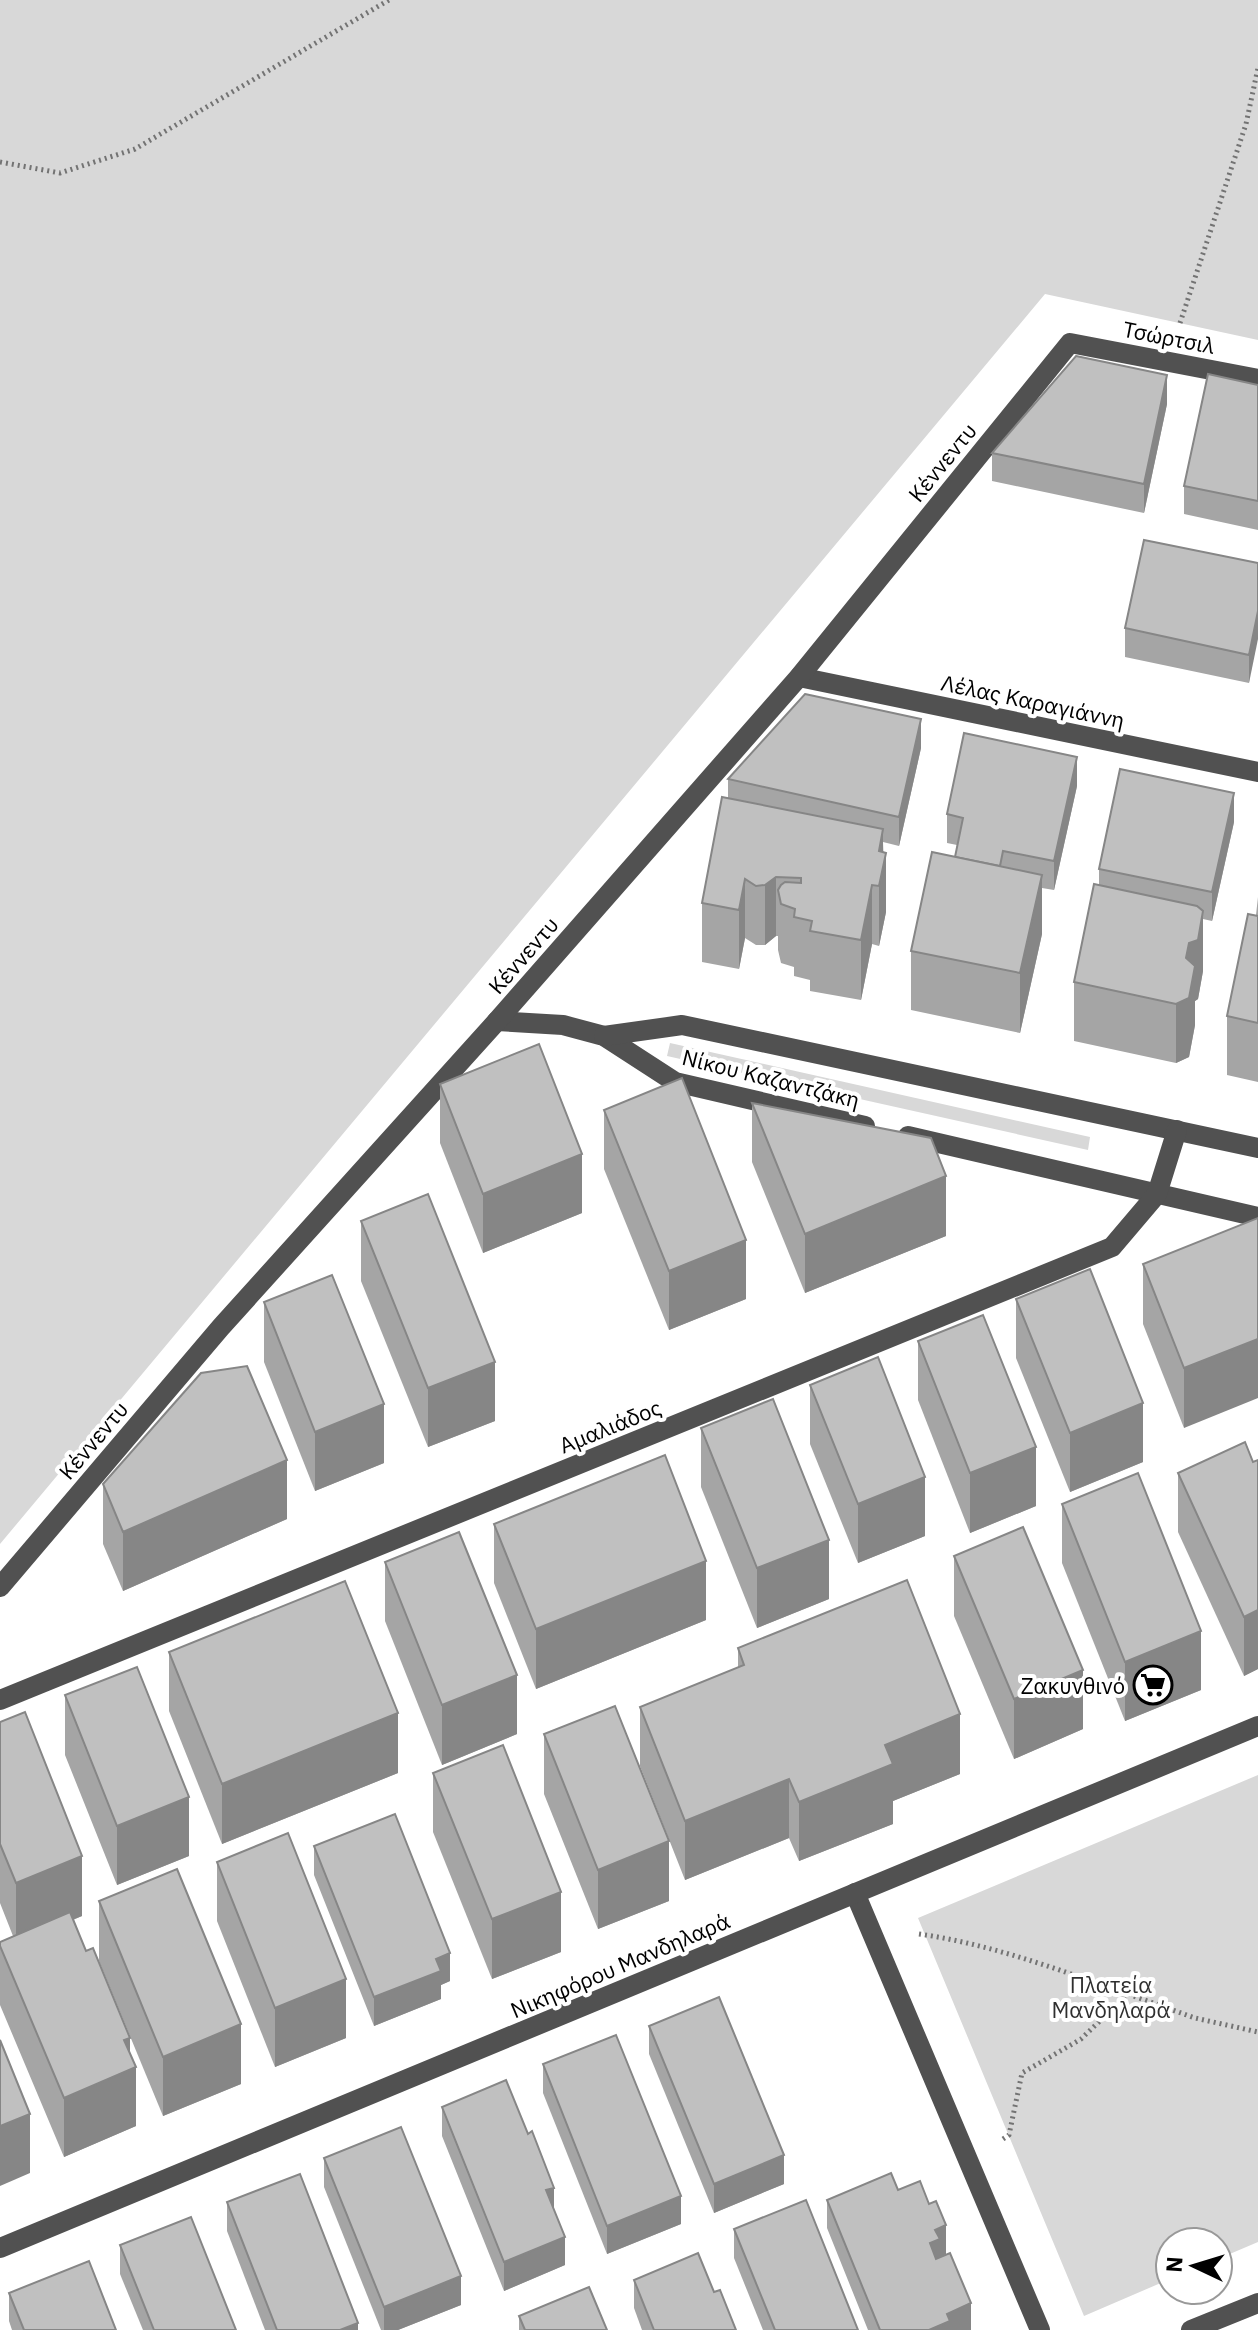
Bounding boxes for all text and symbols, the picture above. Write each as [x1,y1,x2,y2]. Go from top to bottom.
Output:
street label: Τσώρτσιλ [1121,314,1218,360]
street label: Κέννεντυ [901,417,983,507]
street label: Λέλας Καραγιάννη [939,667,1127,735]
street label: Κέννεντυ [481,910,565,1000]
street label: Νίκου Καζαντζάκη [679,1042,863,1114]
street label: Αμαλιάδος [555,1392,665,1460]
street label: Κέννεντυ [52,1395,134,1485]
supermarket icon: Ζακυνθινό [1132,1664,1174,1706]
place label: Ζακυνθινό [1021,1671,1125,1700]
street label: Νικηφόρου Μανδηλαρά [506,1906,734,2024]
park label: Πλατεία Μανδηλαρά [1051,1970,1171,2024]
north arrow [1154,2226,1234,2306]
text: N [1159,2256,1189,2274]

